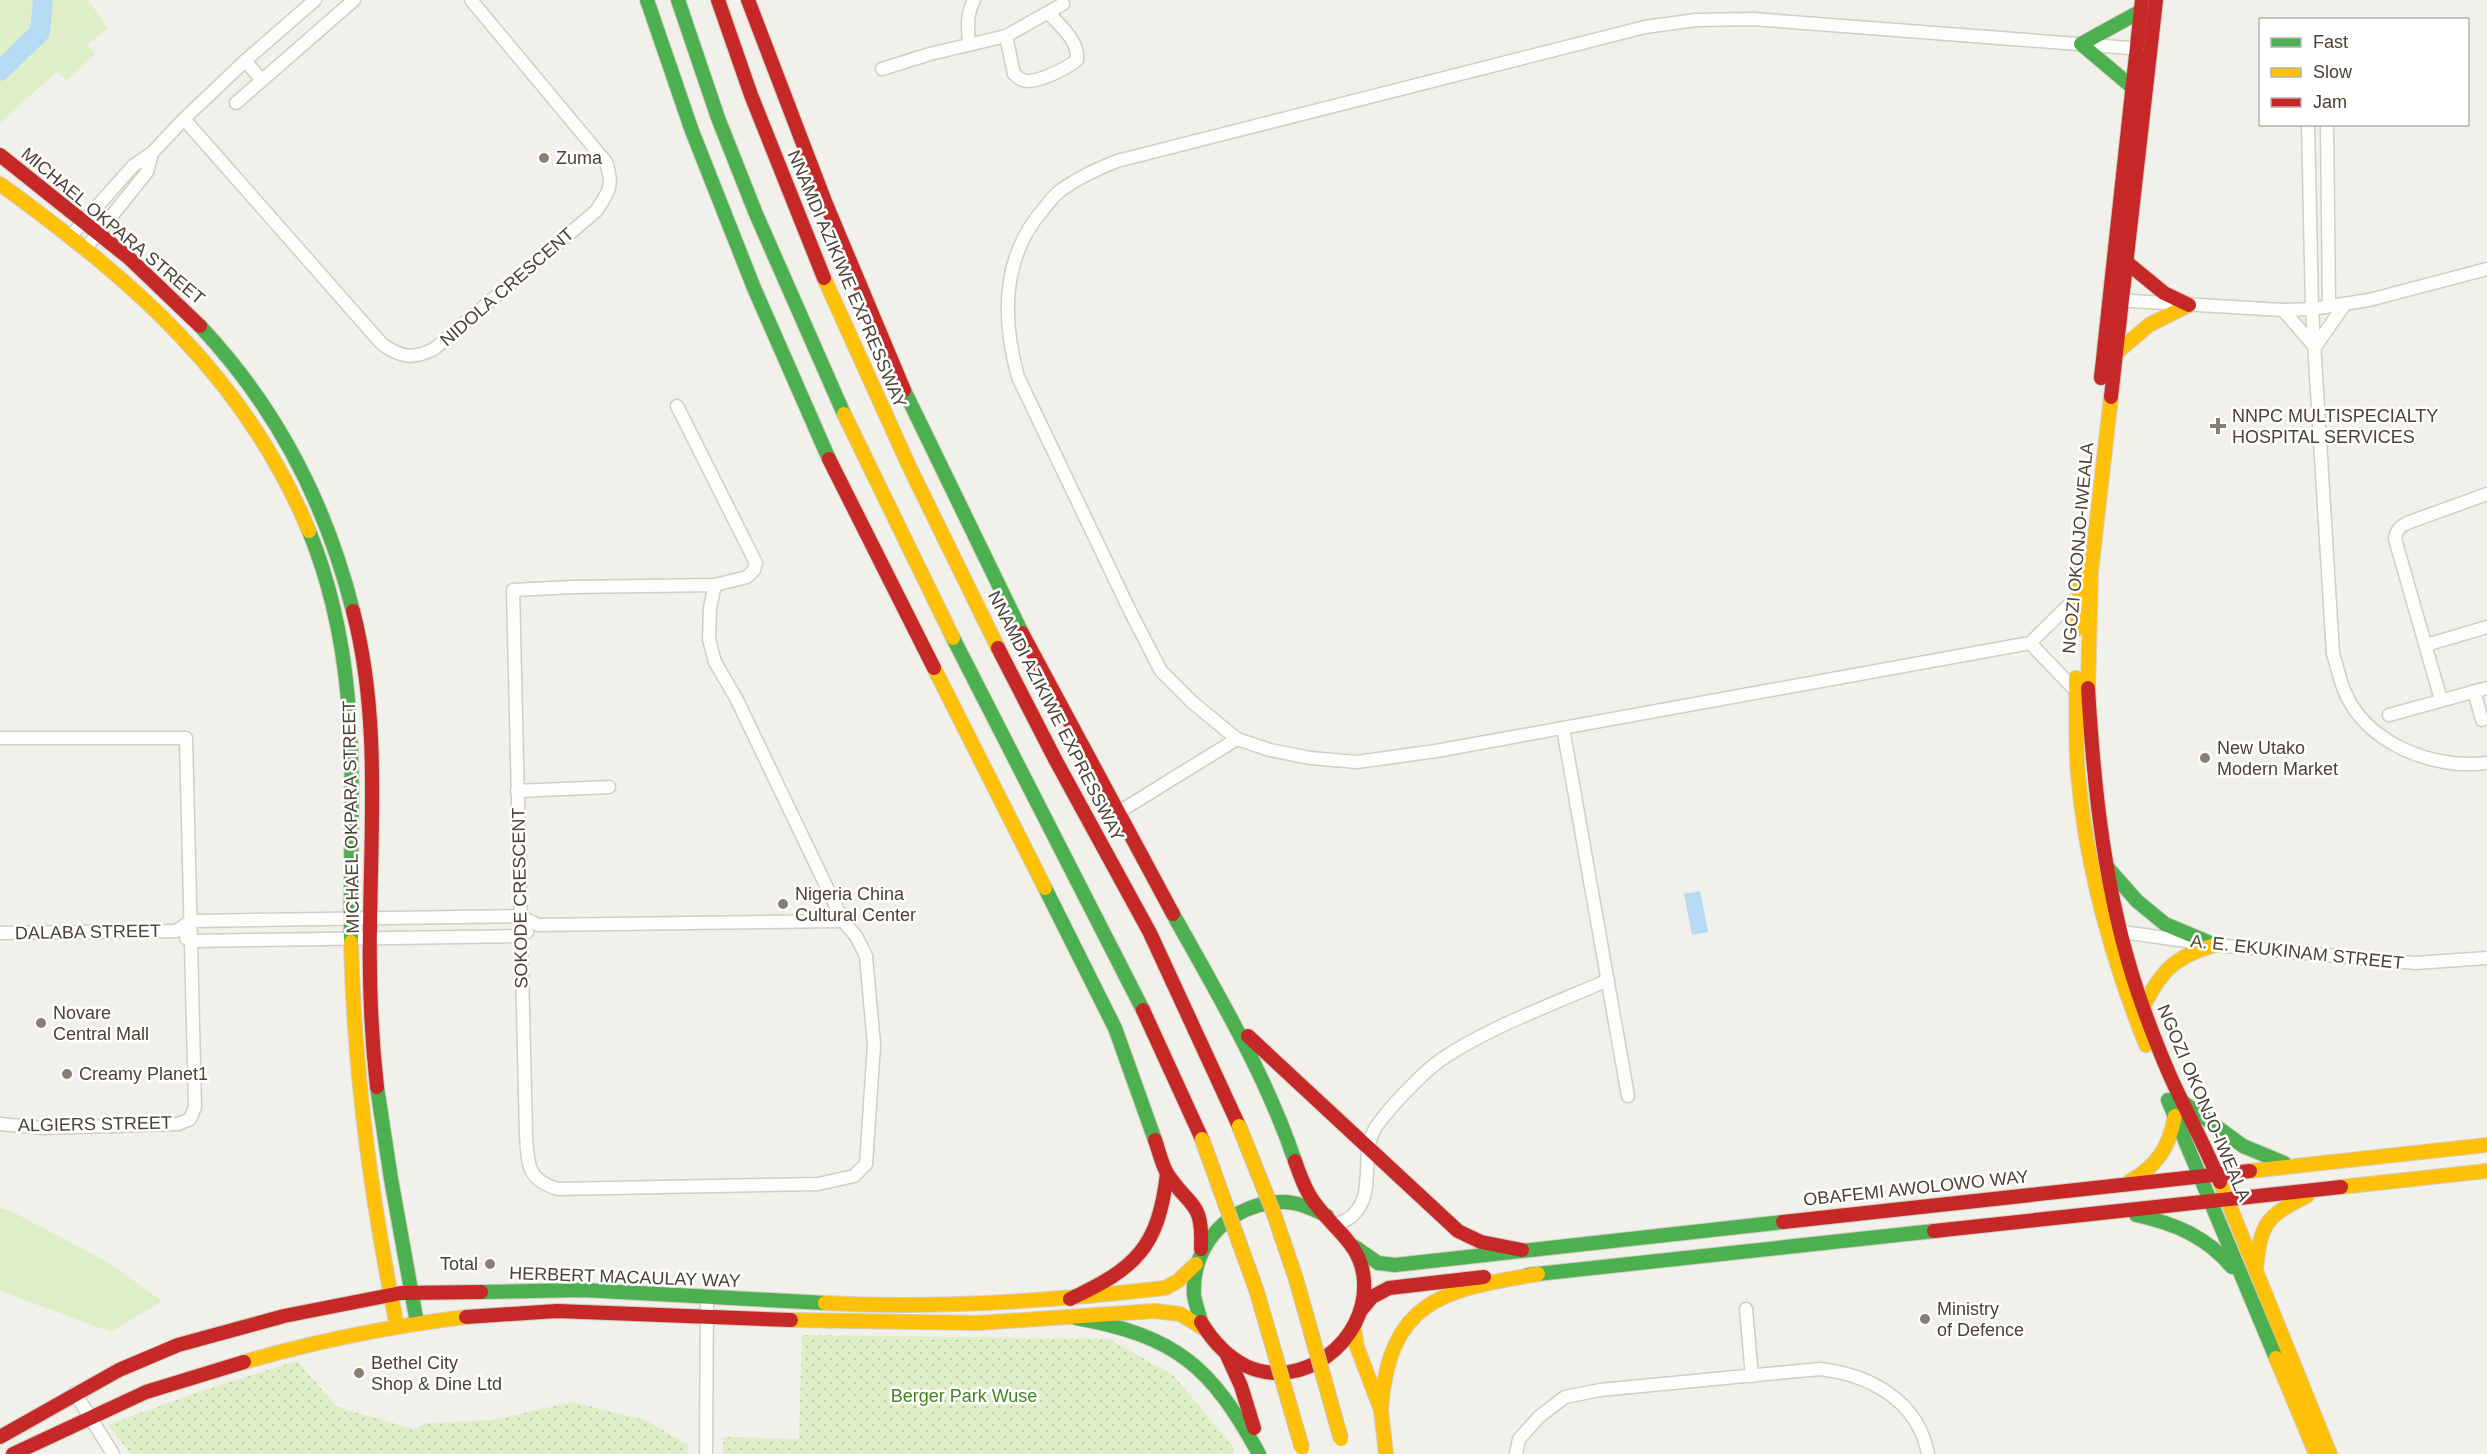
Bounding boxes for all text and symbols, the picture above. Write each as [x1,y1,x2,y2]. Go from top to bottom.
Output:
legend [2259,18,2469,126]
text: Fast [2313,32,2348,52]
text: Slow [2313,62,2353,82]
text: Jam [2313,92,2347,112]
street label: MICHAEL OKPARA STREET [17,143,209,309]
street label: NNAMDI AZIKIWE EXPRESSWAY [783,147,911,411]
place label: Zuma [556,148,603,168]
marker: Zuma [537,151,551,165]
street label: NIDOLA CRESCENT [436,224,578,350]
place label: NNPC MULTISPECIALTY HOSPITAL SERVICES [2232,406,2438,447]
marker: NNPC MULTISPECIALTY HOSPITAL SERVICES [2209,417,2227,435]
street label: NGOZI OKONJO-IWEALA [2059,442,2097,654]
street label: NNAMDI AZIKIWE EXPRESSWAY [984,588,1128,844]
street label: MICHAEL OKPARA STREET [339,700,363,934]
place label: New Utako Modern Market [2217,738,2338,779]
marker: New Utako Modern Market [2198,751,2212,765]
street label: SOKODE CRESCENT [508,807,532,989]
place label: Nigeria China Cultural Center [795,884,916,925]
marker: Nigeria China Cultural Center [776,897,790,911]
street label: DALABA STREET [15,921,161,943]
street label: A. E. EKUKINAM STREET [2190,931,2404,973]
street label: NGOZI OKONJO-IWEALA [2153,1002,2255,1204]
place label: Novare Central Mall [53,1003,149,1044]
marker: Novare Central Mall [34,1016,48,1030]
place label: Creamy Planet1 [79,1064,208,1084]
marker: Creamy Planet1 [60,1067,74,1081]
street label: ALGIERS STREET [18,1113,172,1135]
street label: OBAFEMI AWOLOWO WAY [1802,1166,2030,1210]
place label: Total [440,1254,478,1274]
marker: Total [483,1257,497,1271]
street label: HERBERT MACAULAY WAY [509,1263,741,1291]
place label: Ministry of Defence [1937,1299,2024,1340]
marker: Ministry of Defence [1918,1312,1932,1326]
place label: Bethel City Shop & Dine Ltd [371,1353,502,1394]
marker: Bethel City Shop & Dine Ltd [352,1366,366,1380]
park label: Berger Park Wuse [891,1386,1037,1406]

